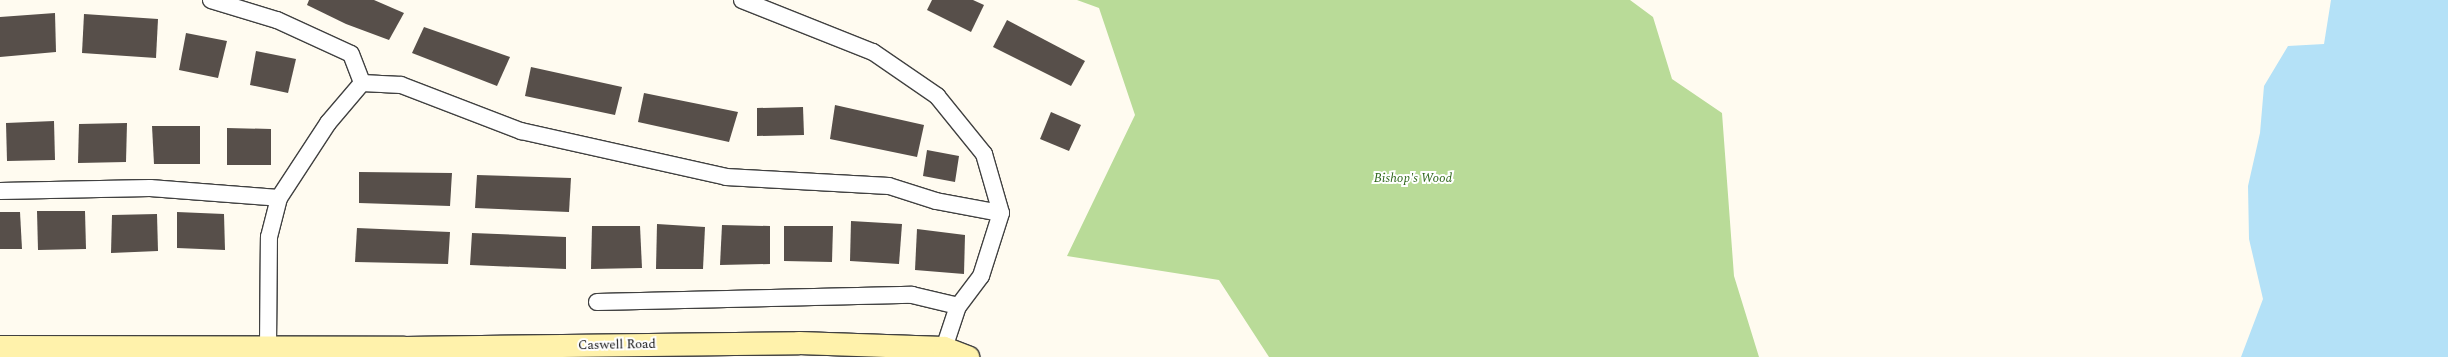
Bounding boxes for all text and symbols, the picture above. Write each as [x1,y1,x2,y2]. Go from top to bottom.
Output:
park label: Bishop's Wood [1374,170,1452,186]
street label: Caswell Road [578,337,656,353]

